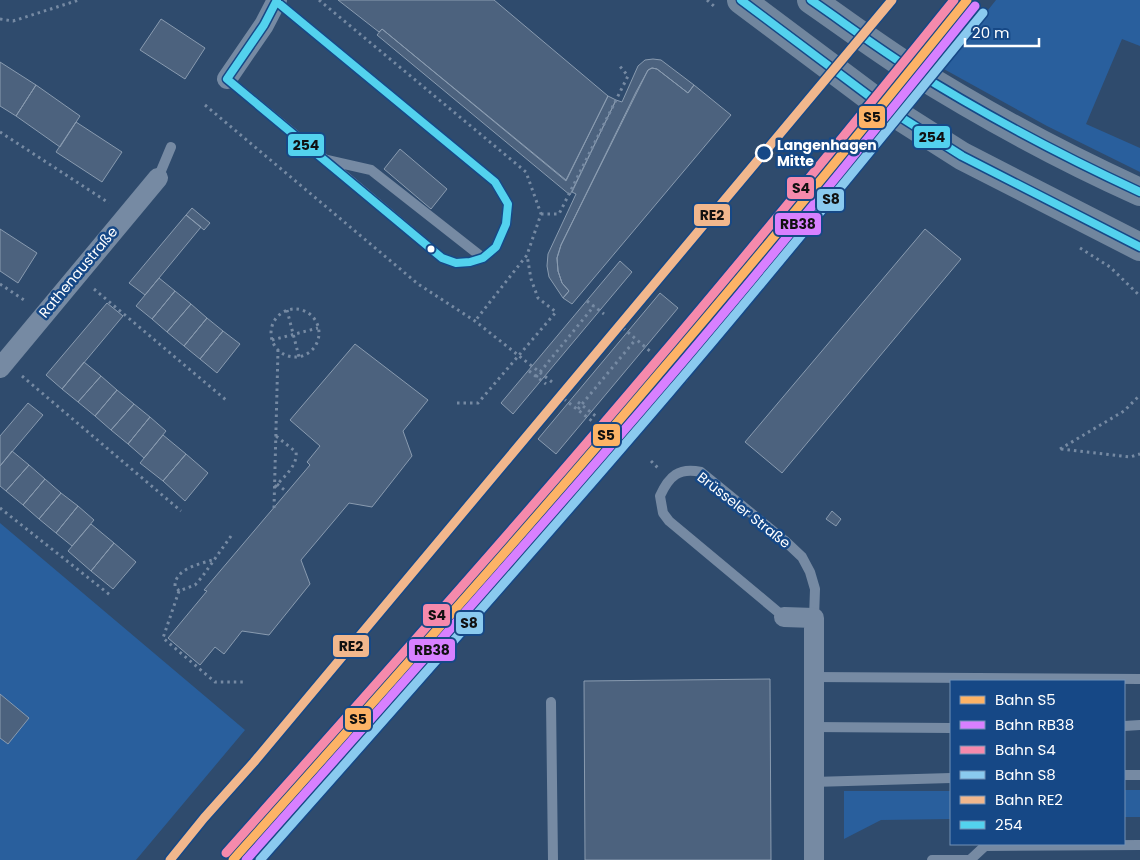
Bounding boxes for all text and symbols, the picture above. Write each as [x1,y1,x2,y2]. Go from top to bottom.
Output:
scale bar [965,15,1039,47]
text: 20 m [972,22,1010,43]
line badge: S5 [858,105,886,129]
text: S5 [863,107,881,127]
line badge: 254 [913,125,951,149]
text: 254 [919,127,945,147]
line badge: 254 [287,133,325,157]
text: 254 [293,135,319,155]
place label: Langenhagen Mitte [777,135,877,171]
marker: Langenhagen Mitte [755,144,773,162]
line badge: S4 [786,176,815,200]
text: S4 [792,178,810,198]
line badge: S8 [816,188,845,212]
text: S8 [822,189,840,209]
line badge: RE2 [693,203,731,227]
text: RE2 [700,205,724,225]
line badge: RB38 [774,212,822,236]
text: RB38 [780,214,816,234]
street label: Rathenaustraße [34,222,122,322]
unlabelled marker [426,244,436,254]
line badge: S5 [592,423,621,447]
text: S5 [597,425,615,445]
street label: Brüsseler Straße [693,467,795,553]
line badge: S4 [422,603,451,627]
text: S4 [428,605,446,625]
line badge: S8 [455,611,484,635]
text: S8 [460,613,478,633]
line badge: RE2 [332,634,370,658]
text: RE2 [339,636,363,656]
line badge: RB38 [408,638,456,662]
text: RB38 [414,640,450,660]
legend [950,680,1125,845]
text: Bahn S5 [995,689,1056,710]
line badge: S5 [344,707,372,731]
text: S5 [349,709,367,729]
text: Bahn RB38 [995,714,1074,735]
text: Bahn S4 [995,739,1056,760]
text: Bahn S8 [995,764,1056,785]
text: Bahn RE2 [995,789,1063,810]
text: 254 [995,814,1022,835]

